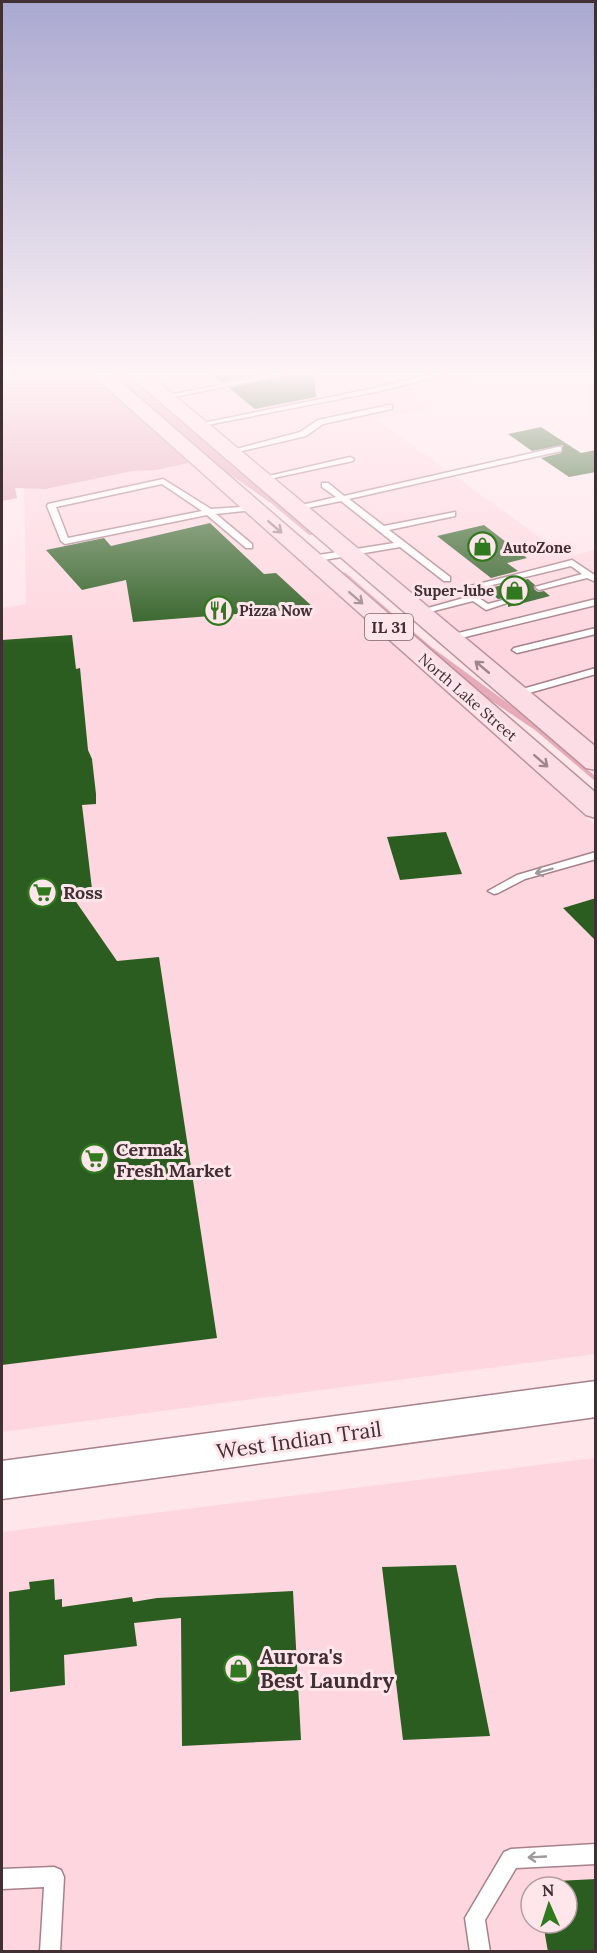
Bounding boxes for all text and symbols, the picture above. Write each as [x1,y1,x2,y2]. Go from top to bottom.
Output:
one-way arrow [267,520,282,534]
shop icon: AutoZone [466,531,498,563]
place label: AutoZone [503,538,571,557]
shop icon: Super-lube [499,574,531,606]
place label: Super-lube [414,581,494,600]
one-way arrow [348,591,363,605]
restaurant icon: Pizza Now [202,594,234,626]
place label: Pizza Now [239,601,313,620]
road number: IL 31 [365,614,413,640]
street label: North Lake Street [415,649,521,745]
one-way arrow [474,660,490,673]
one-way arrow [533,754,548,768]
one-way arrow [535,866,554,877]
supermarket icon: Ross [26,876,58,908]
place label: Ross [63,881,103,904]
place label: Cermak Fresh Market [116,1138,232,1182]
supermarket icon: Cermak Fresh Market [79,1143,111,1175]
street label: West Indian Trail [215,1415,383,1465]
place label: Aurora's Best Laundry [260,1643,394,1694]
shop icon: Aurora's Best Laundry [223,1652,255,1684]
one-way arrow [528,1852,548,1863]
north arrow [519,1875,579,1935]
text: N [542,1880,555,1900]

